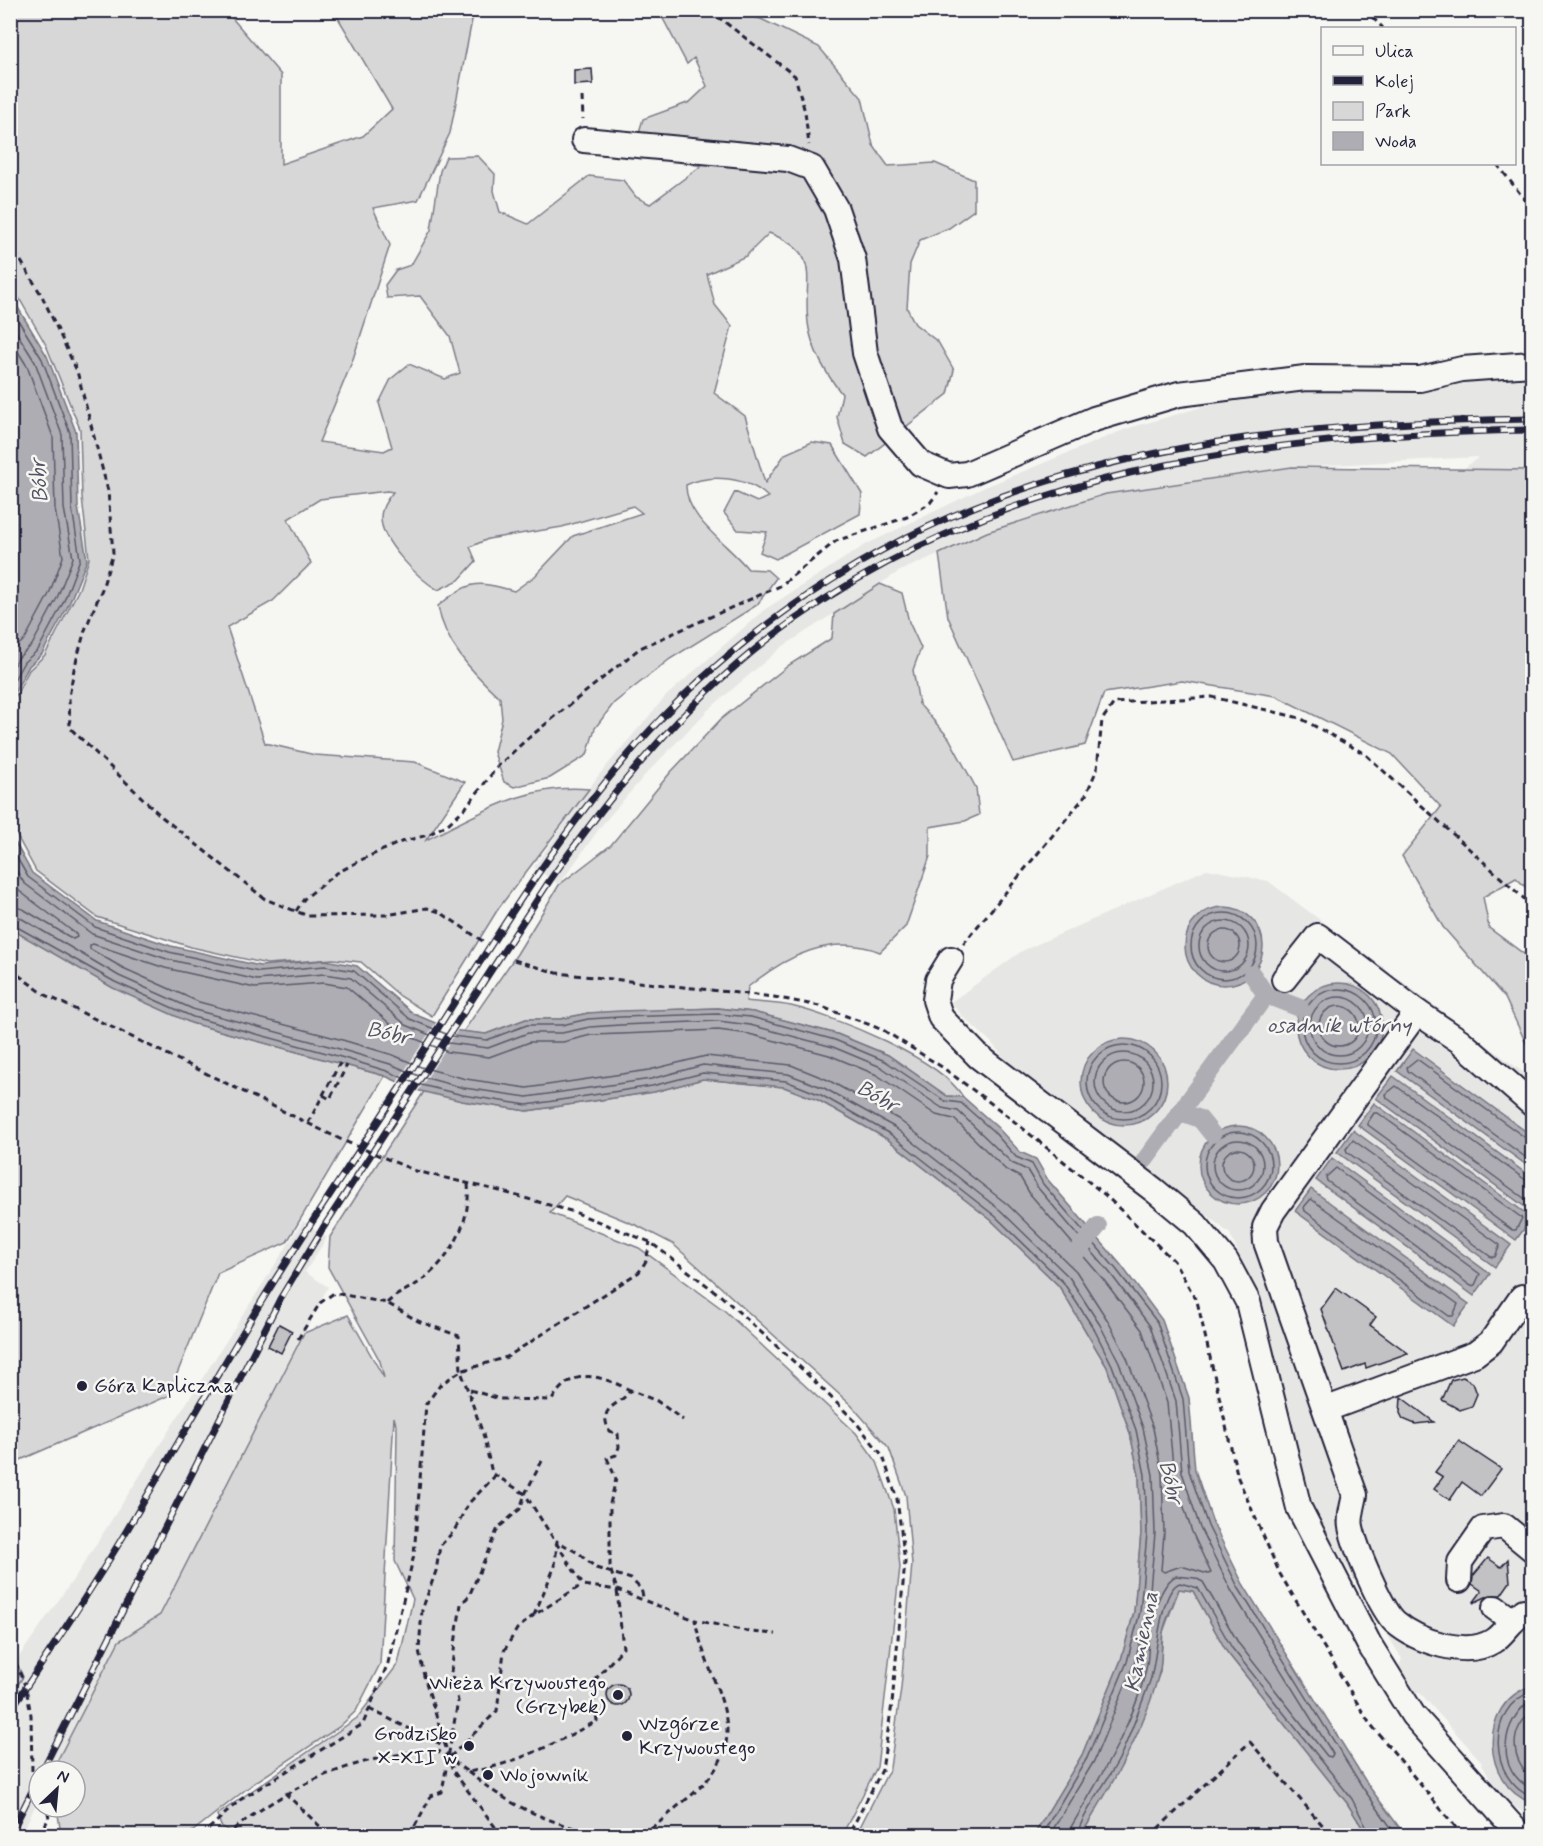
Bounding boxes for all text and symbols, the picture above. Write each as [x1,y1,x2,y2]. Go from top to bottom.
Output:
legend [1321,27,1516,165]
text: Ulica [1375,40,1414,64]
text: Kolej [1375,70,1413,94]
text: Park [1375,100,1411,124]
text: Woda [1375,130,1417,154]
water label: Bóbr [24,456,55,504]
water label: osadnik wtórny [1267,1012,1413,1040]
water label: Bóbr [364,1016,415,1053]
water label: Bóbr [851,1074,905,1121]
place label: Góra Kapliczna [94,1372,234,1400]
marker: Góra Kapliczna [75,1379,89,1393]
water label: Bóbr [1151,1458,1189,1509]
water label: Kamienna [1118,1589,1166,1695]
place label: Wieża Krzywoustego (Grzybek) [429,1669,607,1721]
marker: Wieża Krzywoustego (Grzybek) [611,1688,625,1702]
place label: Wzgórze Krzywoustego [639,1710,756,1762]
place label: Grodzisko X-XII w [374,1720,457,1772]
marker: Wzgórze Krzywoustego [620,1729,634,1743]
marker: Grodzisko X-XII w [462,1739,476,1753]
north arrow [27,1759,87,1819]
place label: Wojownik [500,1761,589,1789]
text: N [54,1765,72,1789]
marker: Wojownik [481,1768,495,1782]

